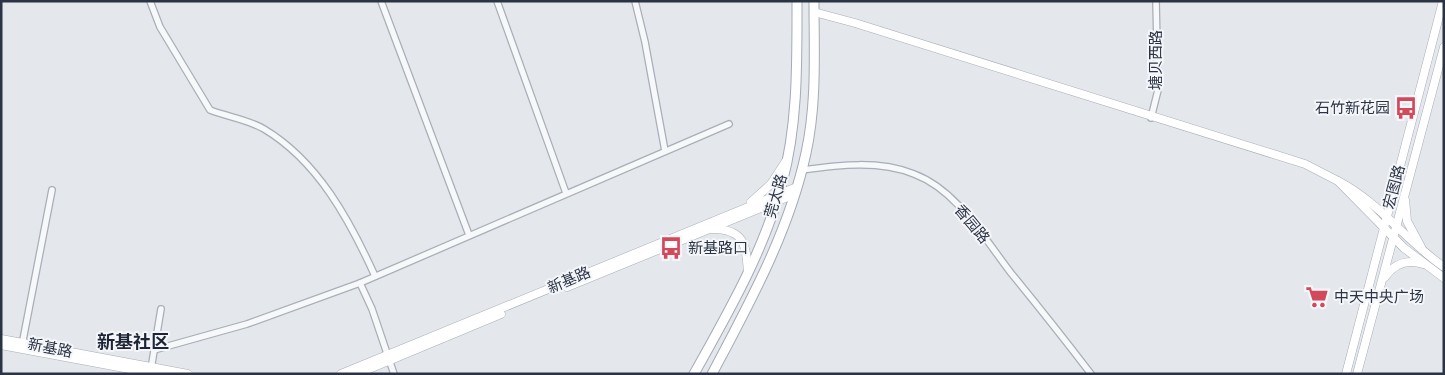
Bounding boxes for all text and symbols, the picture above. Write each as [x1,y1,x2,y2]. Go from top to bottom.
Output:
street label: 塘贝西路 [1145,30,1166,90]
bus stop icon: 石竹新花园 [1393,95,1419,121]
place label: 石竹新花园 [1315,97,1390,118]
street label: 宏图路 [1378,162,1409,211]
street label: 莞太路 [759,171,792,220]
street label: 香园路 [950,200,995,248]
bus stop icon: 新基路口 [658,235,684,261]
place label: 新基路口 [688,237,748,258]
street label: 新基路 [544,261,594,298]
supermarket icon: 中天中央广场 [1304,284,1330,310]
place label: 中天中央广场 [1334,286,1424,307]
district label: 新基社区 [97,329,169,353]
street label: 新基路 [26,333,74,362]

